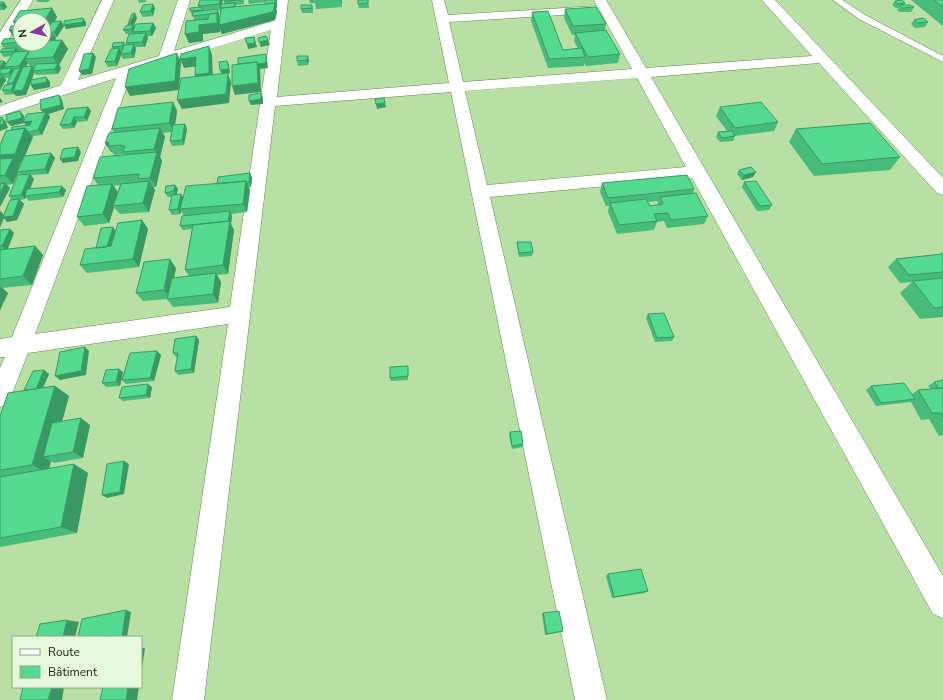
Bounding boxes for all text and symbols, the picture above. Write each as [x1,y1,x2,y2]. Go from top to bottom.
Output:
north arrow [12,12,52,52]
text: N [15,28,31,38]
legend [12,636,142,688]
text: Route [48,644,80,660]
text: Bâtiment [48,664,98,680]

